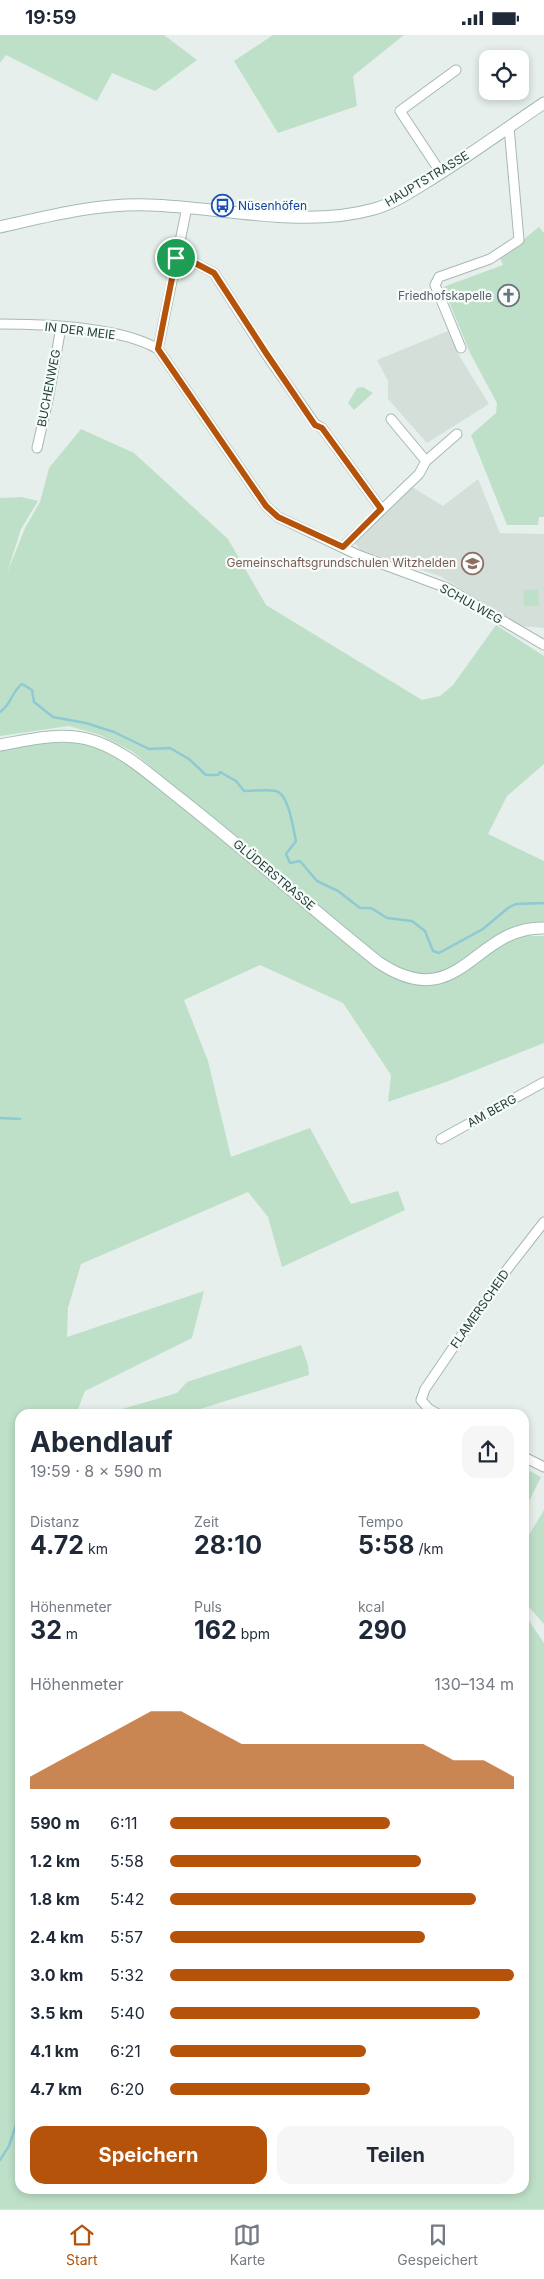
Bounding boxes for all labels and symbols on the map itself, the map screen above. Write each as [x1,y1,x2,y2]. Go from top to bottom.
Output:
street label: HAUPTSTRASSE [382,148,471,210]
bus stop icon: Nüsenhöfen [210,194,234,218]
place label: Nüsenhöfen [238,198,307,213]
pin [155,237,197,279]
church icon: Friedhofskapelle [496,284,520,308]
place label: Friedhofskapelle [398,288,492,303]
street label: IN DER MEIE [44,319,116,342]
street label: BUCHENWEG [34,348,63,428]
school or university icon: Gemeinschaftsgrundschulen Witzhelden [460,551,484,575]
place label: Gemeinschaftsgrundschulen Witzhelden [226,555,456,570]
street label: SCHULWEG [437,580,505,627]
street label: GLÜDERSTRASSE [230,836,318,913]
street label: AM BERG [464,1091,519,1130]
street label: FLAMERSCHEID [447,1267,512,1351]

